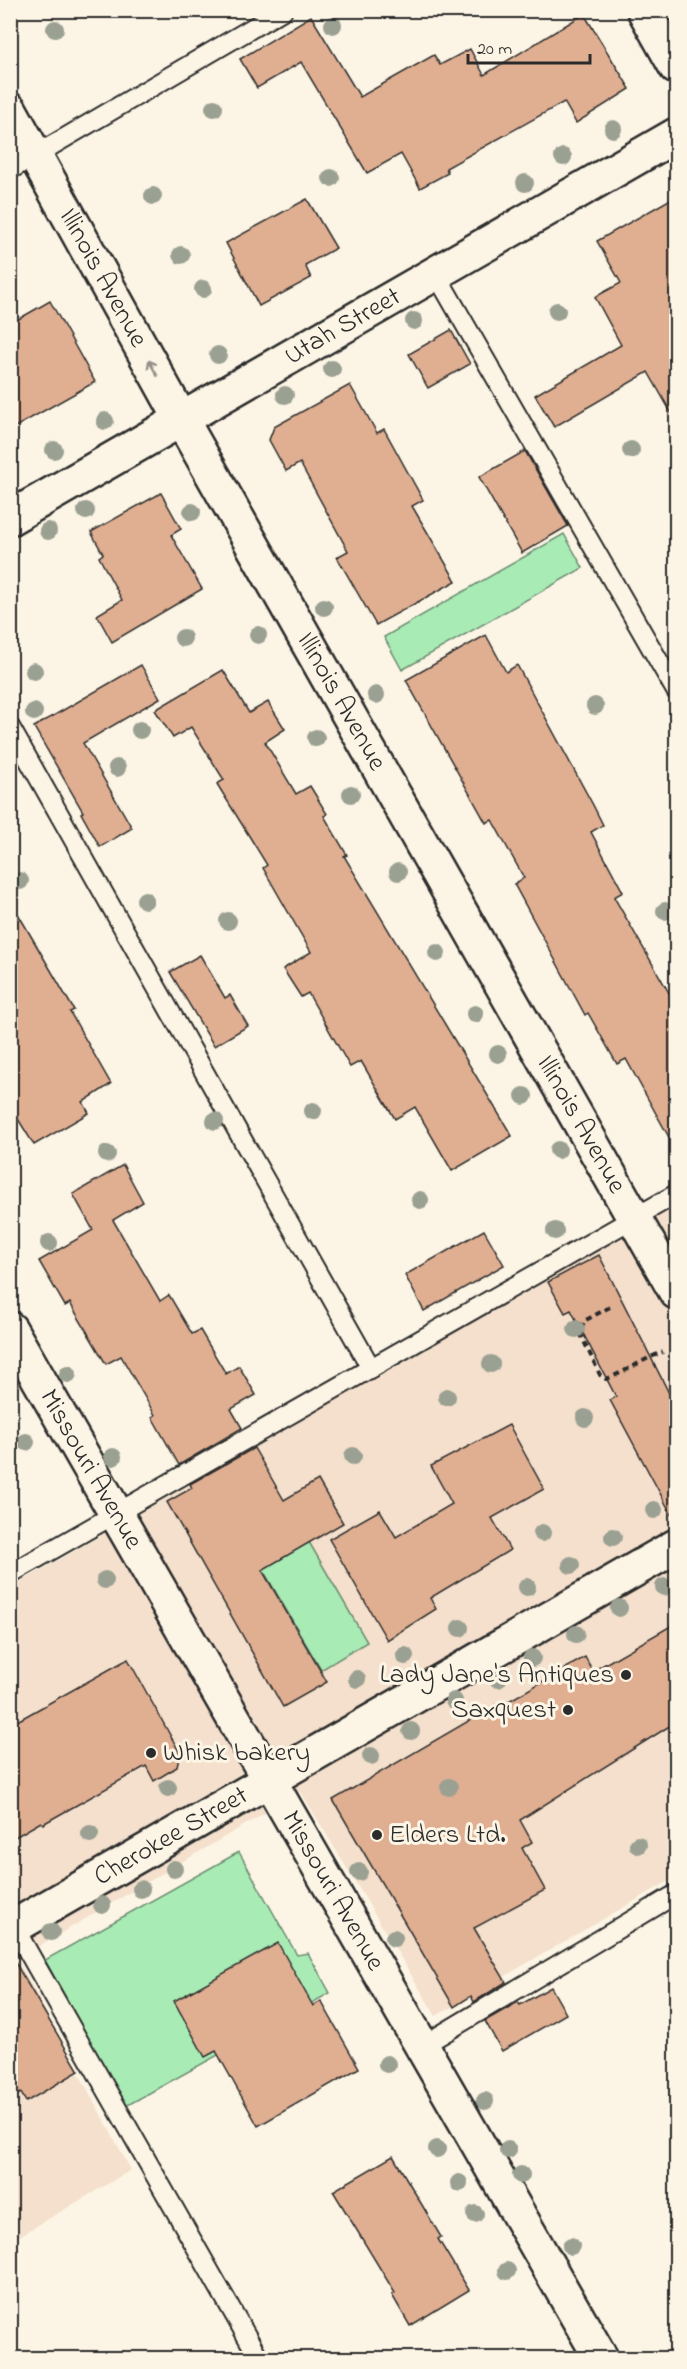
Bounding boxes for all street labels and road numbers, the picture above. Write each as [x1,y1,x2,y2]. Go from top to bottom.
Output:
street label: Illinois Avenue [49,201,158,356]
street label: Utah Street [277,278,408,375]
street label: Illinois Avenue [286,625,397,779]
street label: Illinois Avenue [526,1048,636,1202]
street label: Missouri Avenue [29,1382,153,1558]
street label: Cherokee Street [87,1776,256,1896]
street label: Missouri Avenue [271,1804,395,1979]

